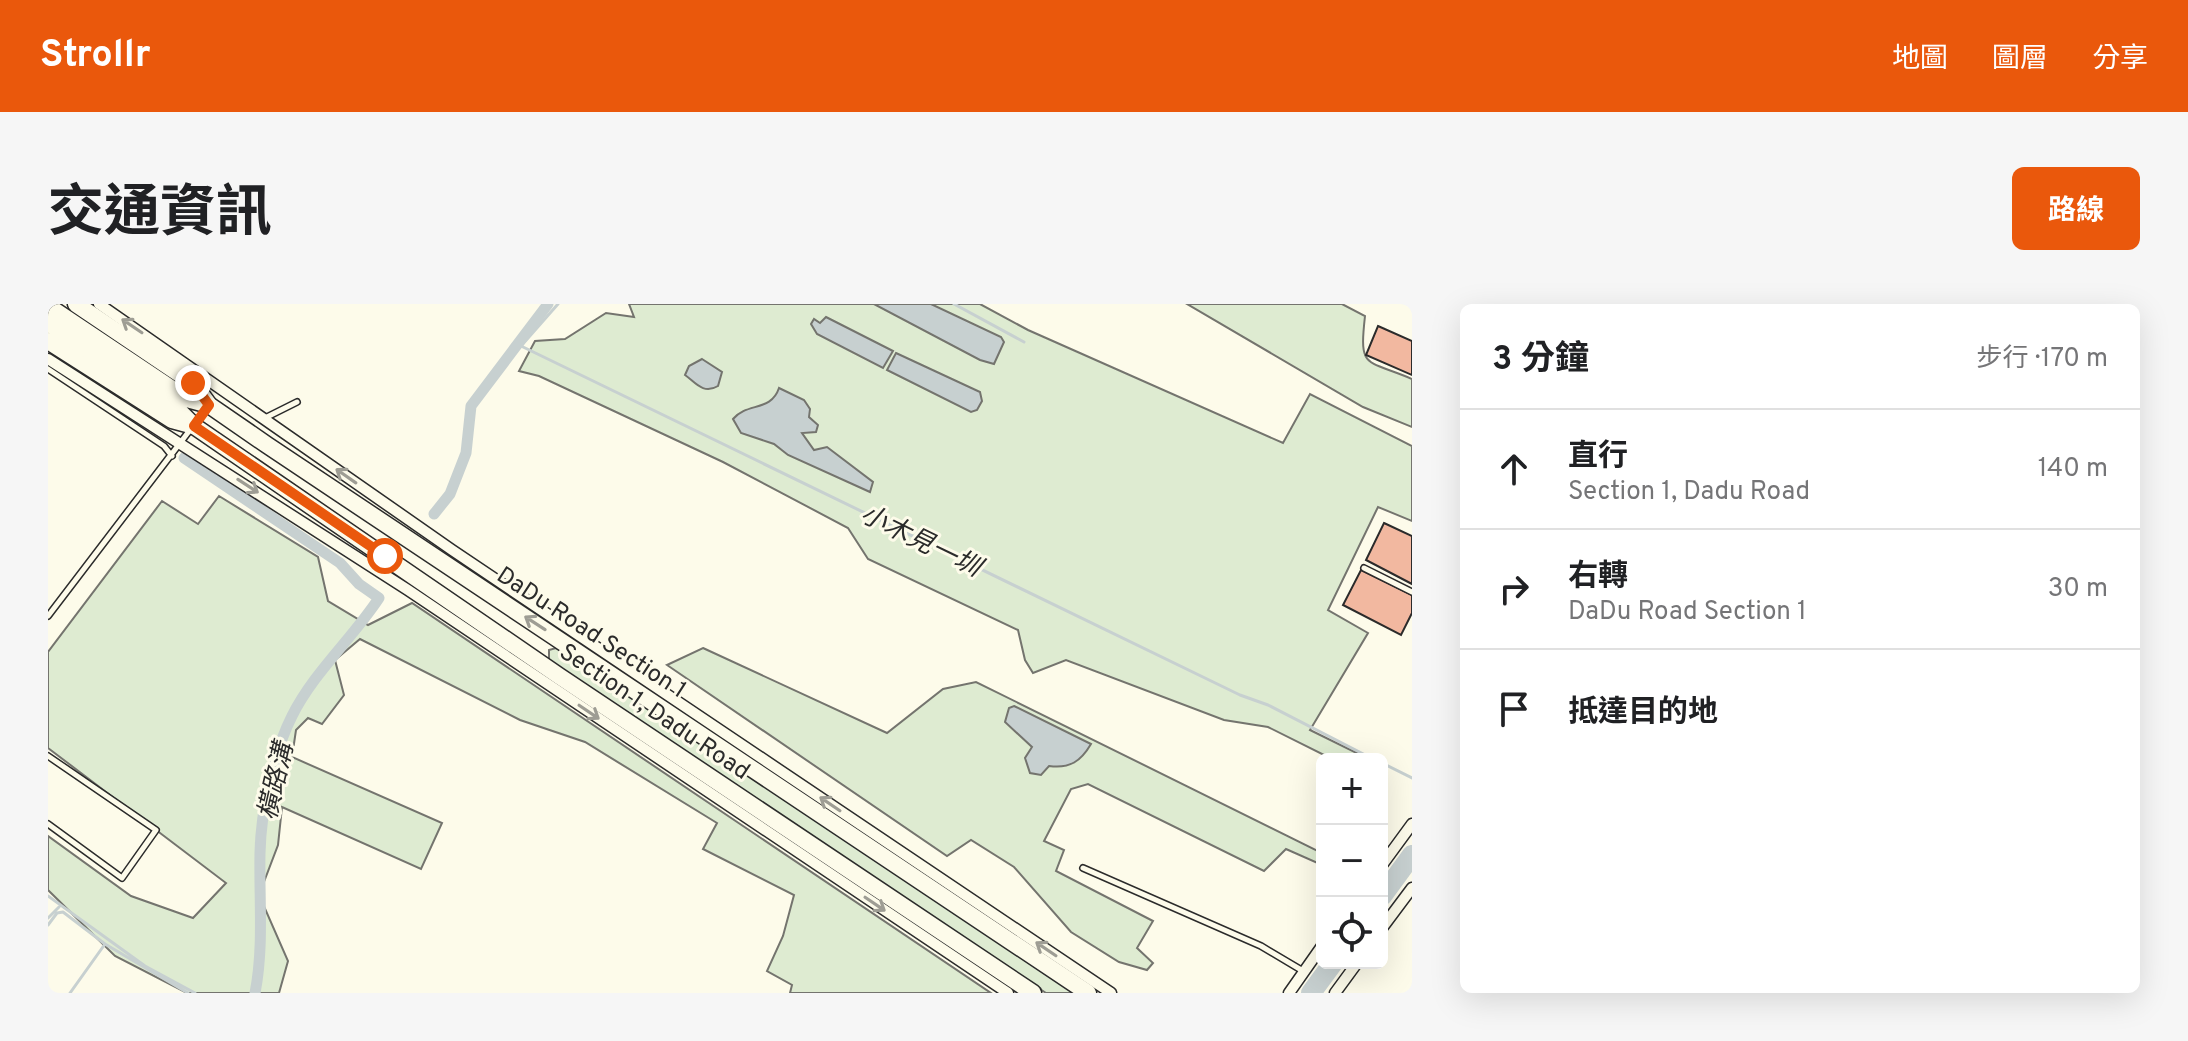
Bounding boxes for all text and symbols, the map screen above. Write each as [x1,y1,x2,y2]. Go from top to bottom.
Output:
text: Strollr [40,32,151,81]
text: 地圖 [1892,42,1948,78]
text: 圖層 [1992,42,2048,78]
text: 分享 [2092,42,2148,78]
button: 路線 [2012,167,2140,250]
text: 交通資訊 [48,181,272,251]
one-way arrow [122,318,144,335]
text: 3 分鐘 [1492,339,1589,382]
text: 步行 · 170 m [1977,343,2108,376]
route end [175,365,211,401]
text: 直行 [1568,439,1628,476]
icon: ahead [1492,447,1536,491]
text: 140 m [2038,453,2108,486]
one-way arrow [335,468,357,484]
text: Section 1, Dadu Road [1568,476,1810,509]
one-way arrow [236,478,259,494]
water label: 小木見一圳 [854,499,989,587]
route start [367,538,403,574]
text: 右轉 [1568,559,1628,596]
street label: DaDu Road Section 1 [490,561,692,706]
icon: right [1492,567,1536,611]
text: 30 m [2048,573,2108,606]
text: DaDu Road Section 1 [1568,596,1807,629]
one-way arrow [524,615,546,631]
street label: Section 1, Dadu Road [553,638,755,788]
icon: arrive [1492,687,1536,731]
text: 抵達目的地 [1568,695,1718,732]
one-way arrow [577,704,600,720]
water label: 橫路溝 [253,736,303,823]
map controls [1316,753,1388,969]
button: + [1316,753,1388,825]
one-way arrow [820,796,842,813]
button: − [1316,825,1388,897]
one-way arrow [863,895,885,912]
button: locate [1316,897,1388,969]
one-way arrow [1036,941,1058,958]

